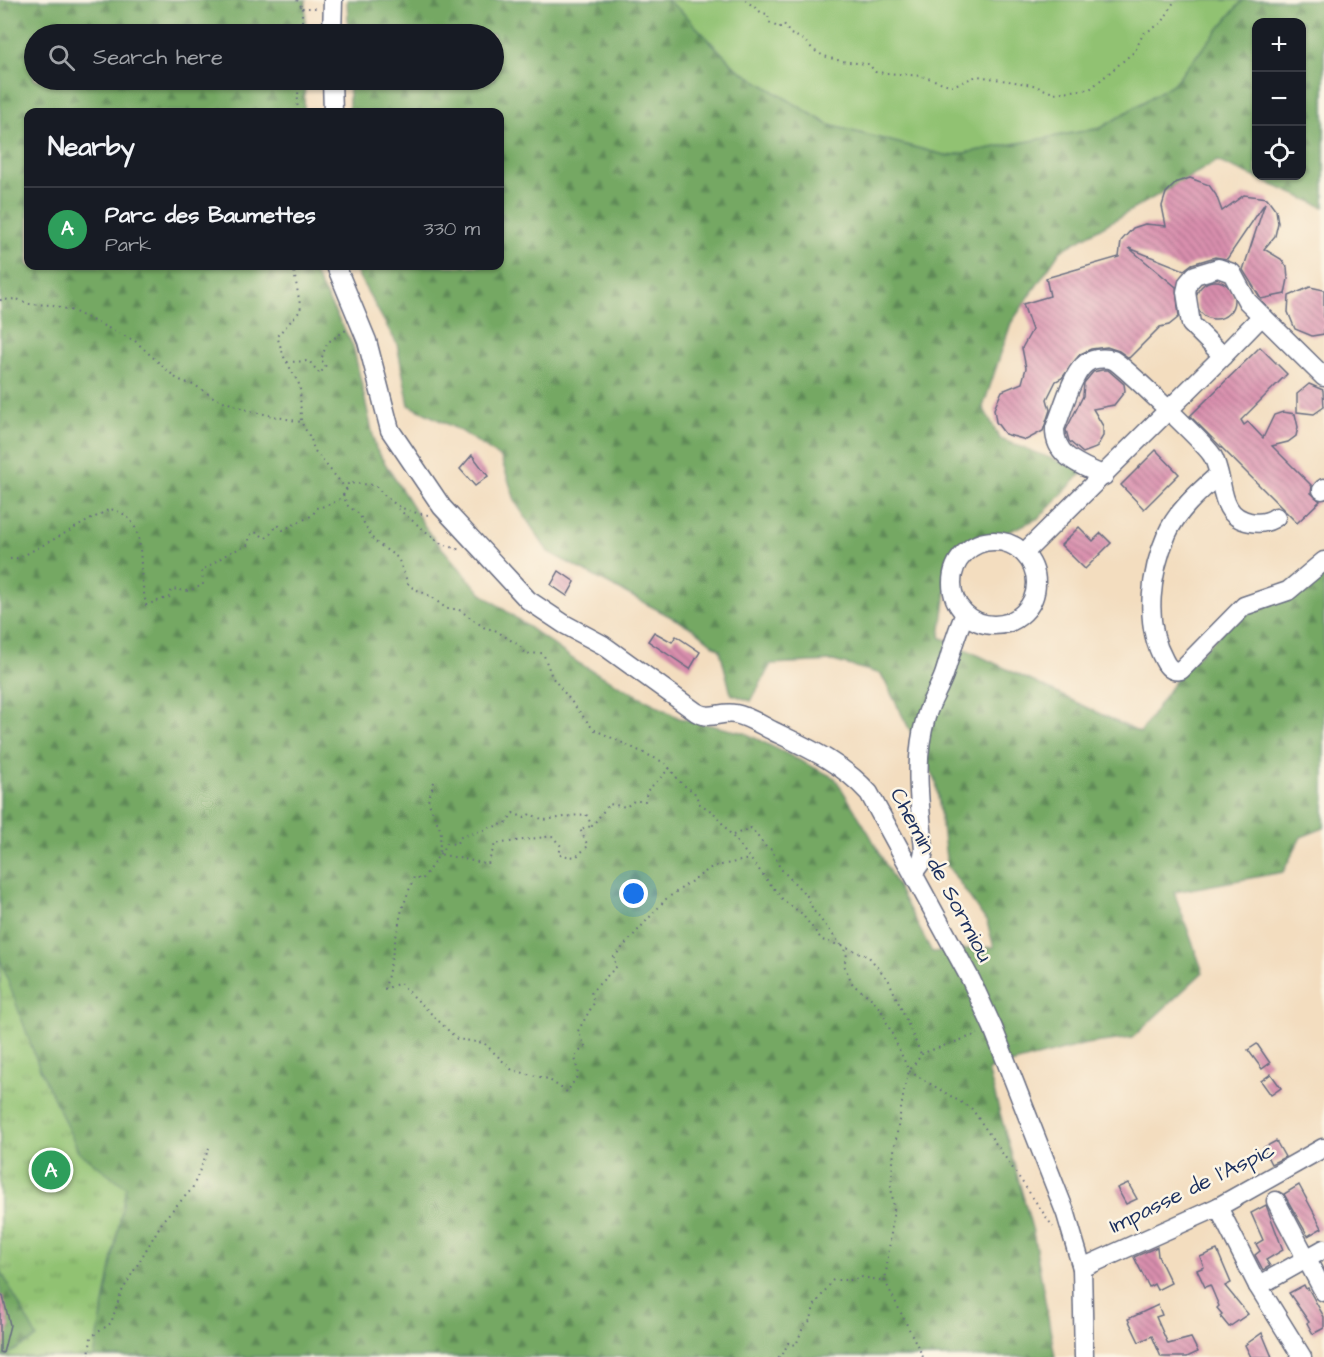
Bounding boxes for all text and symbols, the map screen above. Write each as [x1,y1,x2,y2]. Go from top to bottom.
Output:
map controls [1252,18,1306,180]
button: + [1252,18,1306,72]
search box [24,24,504,90]
icon: search [45,41,78,74]
text: Search here [93,42,223,73]
button: − [1252,72,1306,126]
button: locate [1252,126,1306,180]
text: Nearby [48,129,135,165]
text: Parc des Baumettes [105,200,316,231]
text: A [61,215,74,243]
text: 330 m [423,215,480,243]
text: Park [105,231,151,259]
street label: Chemin de Sormiou [882,782,1000,968]
your location [619,879,648,908]
street label: Impasse de l'Aspic [1104,1135,1280,1241]
pin: A [32,1148,70,1192]

